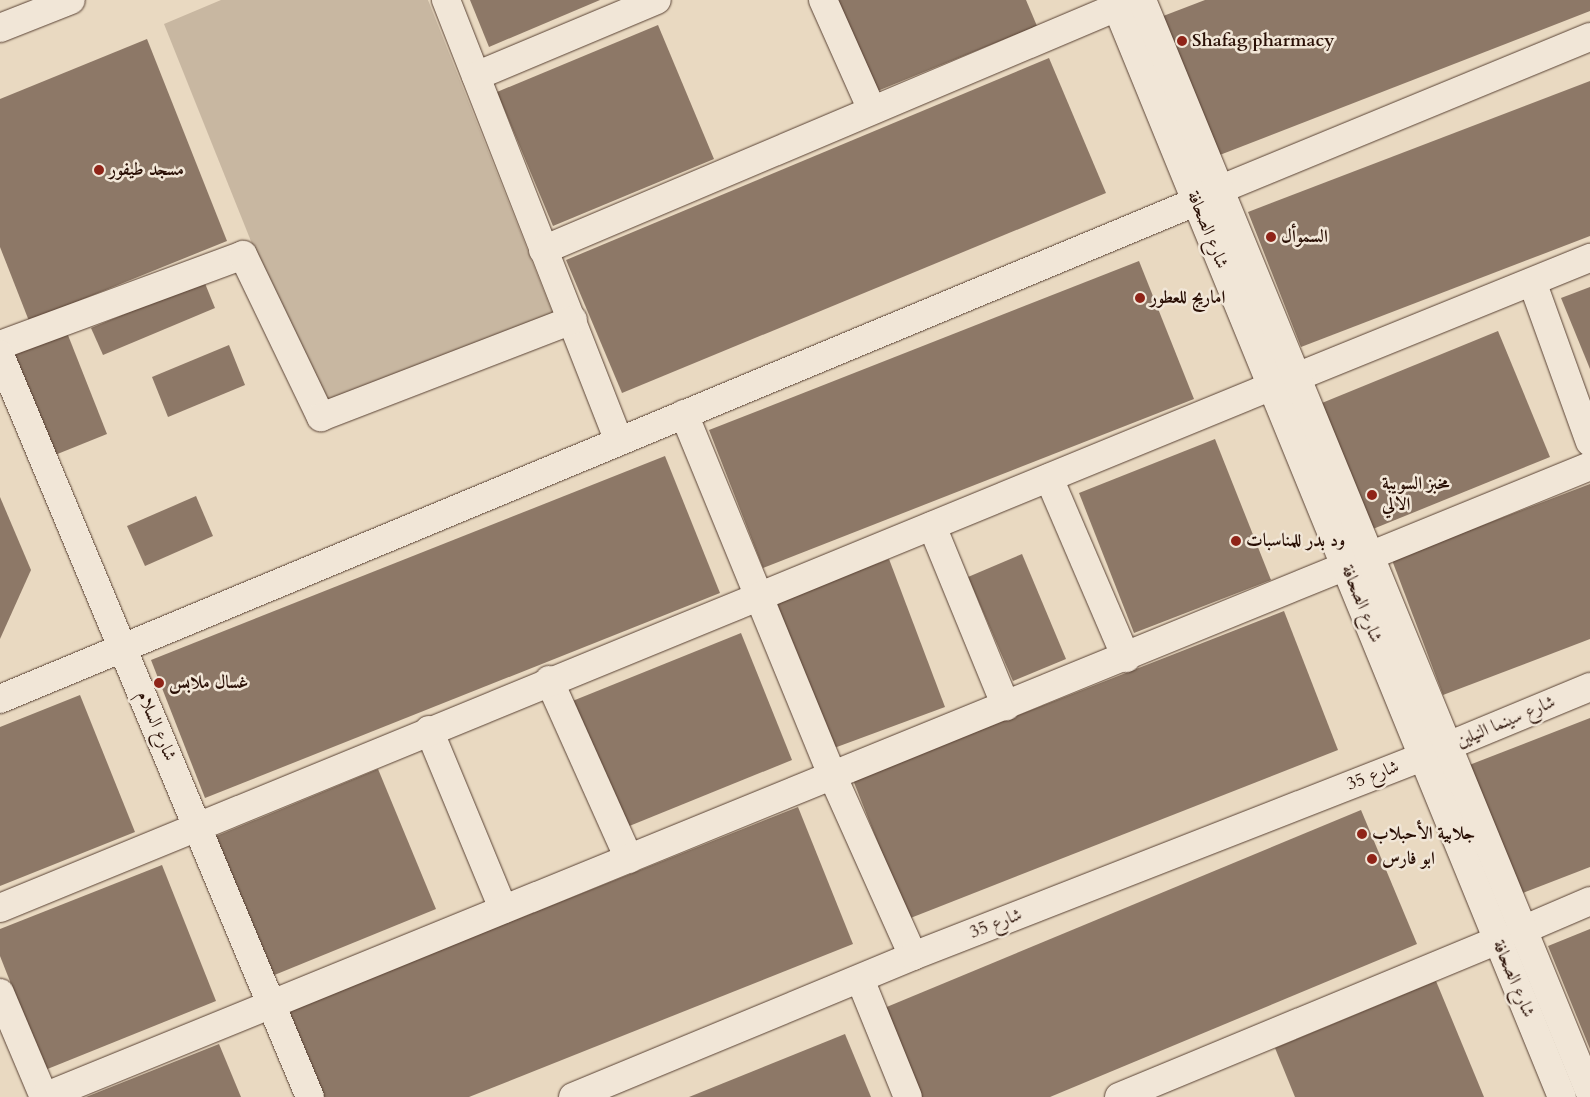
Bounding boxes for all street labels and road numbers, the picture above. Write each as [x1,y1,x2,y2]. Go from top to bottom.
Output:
street label: شارع الصحافة [1182,188,1232,272]
street label: شارع الصحافة [1336,562,1386,646]
street label: شارع السلام [132,688,180,764]
street label: شارع سينما النيلين [1453,691,1559,753]
street label: شارع 35 [1344,756,1402,796]
street label: شارع 35 [967,904,1025,944]
street label: شارع الصحافة [1487,937,1539,1021]

